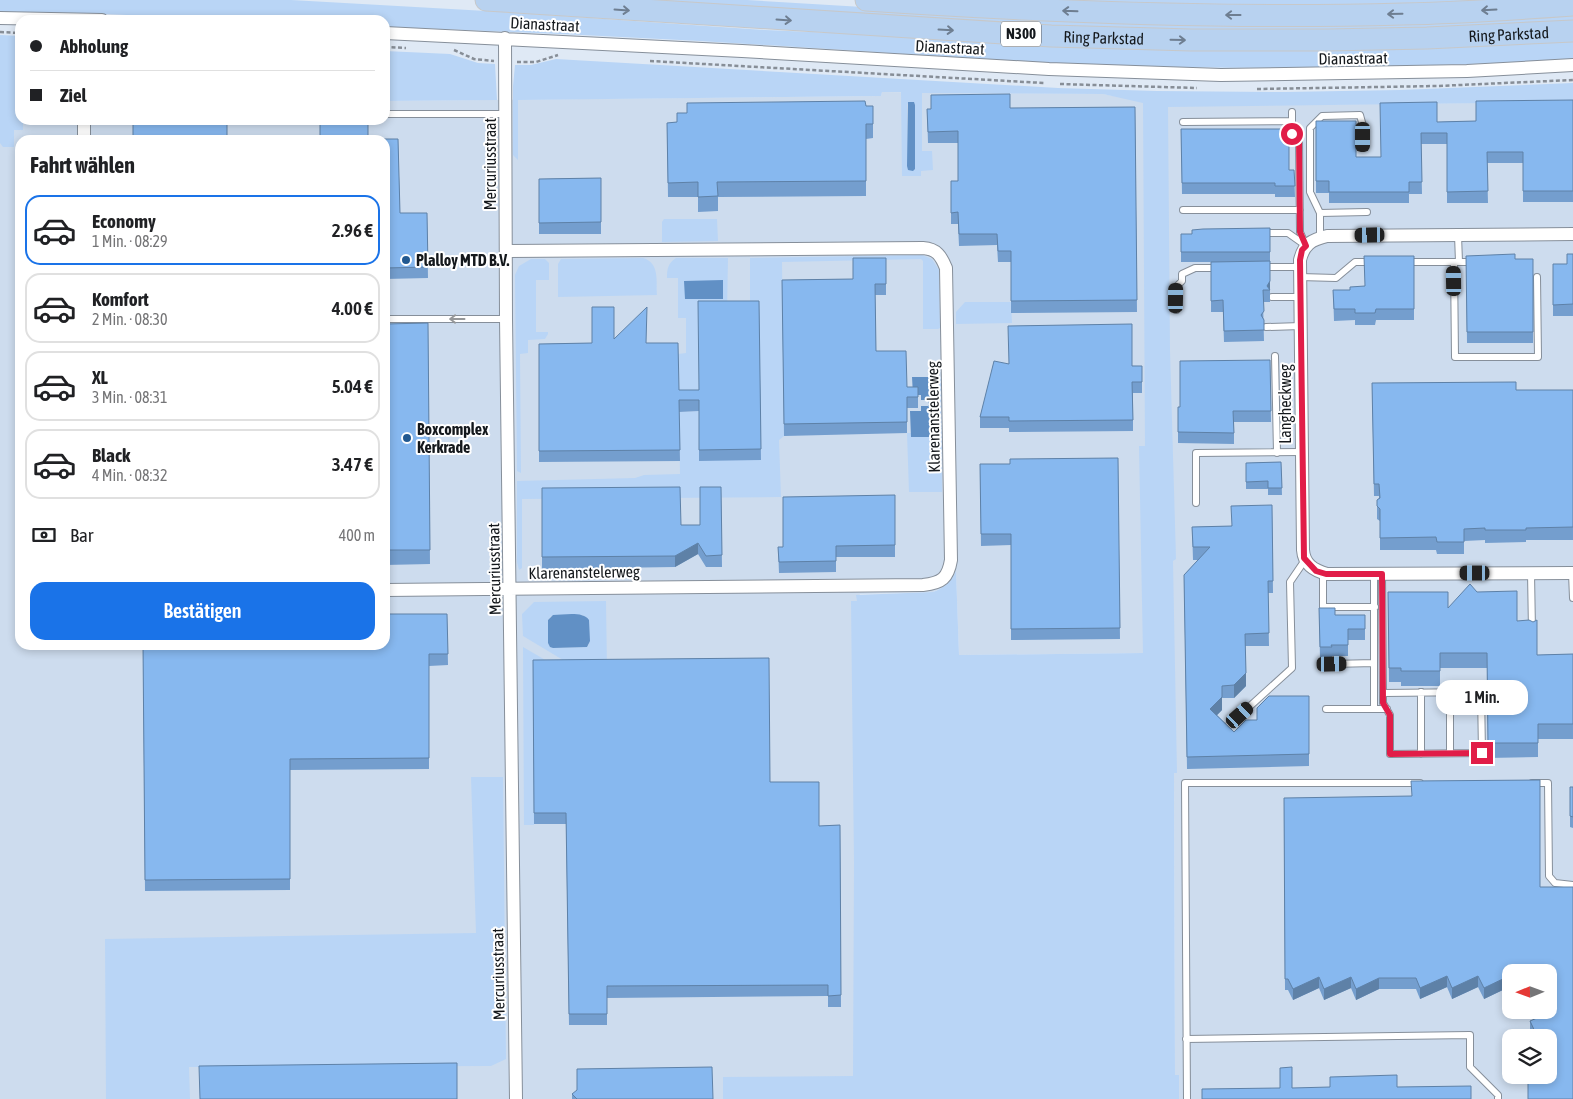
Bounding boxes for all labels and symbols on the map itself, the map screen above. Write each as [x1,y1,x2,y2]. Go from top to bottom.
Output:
one-way arrow [613,5,629,14]
one-way arrow [1062,6,1078,16]
one-way arrow [1482,6,1498,15]
one-way arrow [1387,9,1404,19]
one-way arrow [1225,10,1241,20]
street label: Dianastraat [510,13,581,35]
one-way arrow [776,15,792,24]
road number: N300 [1001,22,1041,46]
street label: Ring Parkstad [1468,23,1549,45]
one-way arrow [938,25,954,34]
street label: Ring Parkstad [1063,27,1144,48]
one-way arrow [1170,35,1186,44]
street label: Dianastraat [915,36,986,58]
street label: Dianastraat [1318,48,1388,68]
street label: Mercuriusstraat [481,117,499,210]
car [1355,122,1370,152]
route start [1281,123,1303,145]
car [1354,227,1385,243]
place label: Plalloy MTD B.V. [416,251,510,269]
marker: Plalloy MTD B.V. [400,254,412,266]
car [1446,266,1461,296]
car [1168,283,1183,313]
one-way arrow [450,314,466,324]
street label: Klarenanstelerweg [923,361,944,473]
street label: Langheckweg [1276,364,1295,444]
place label: Boxcomplex Kerkrade [417,420,489,456]
marker: Boxcomplex Kerkrade [401,432,413,444]
street label: Mercuriusstraat [484,522,504,615]
street label: Klarenanstelerweg [528,562,640,583]
car [1460,566,1490,581]
car [1316,656,1347,672]
callout: 1 Min. [1436,680,1528,716]
car [1223,699,1256,731]
route end [1471,742,1493,764]
street label: Mercuriusstraat [488,927,508,1020]
north arrow [1502,964,1558,1019]

